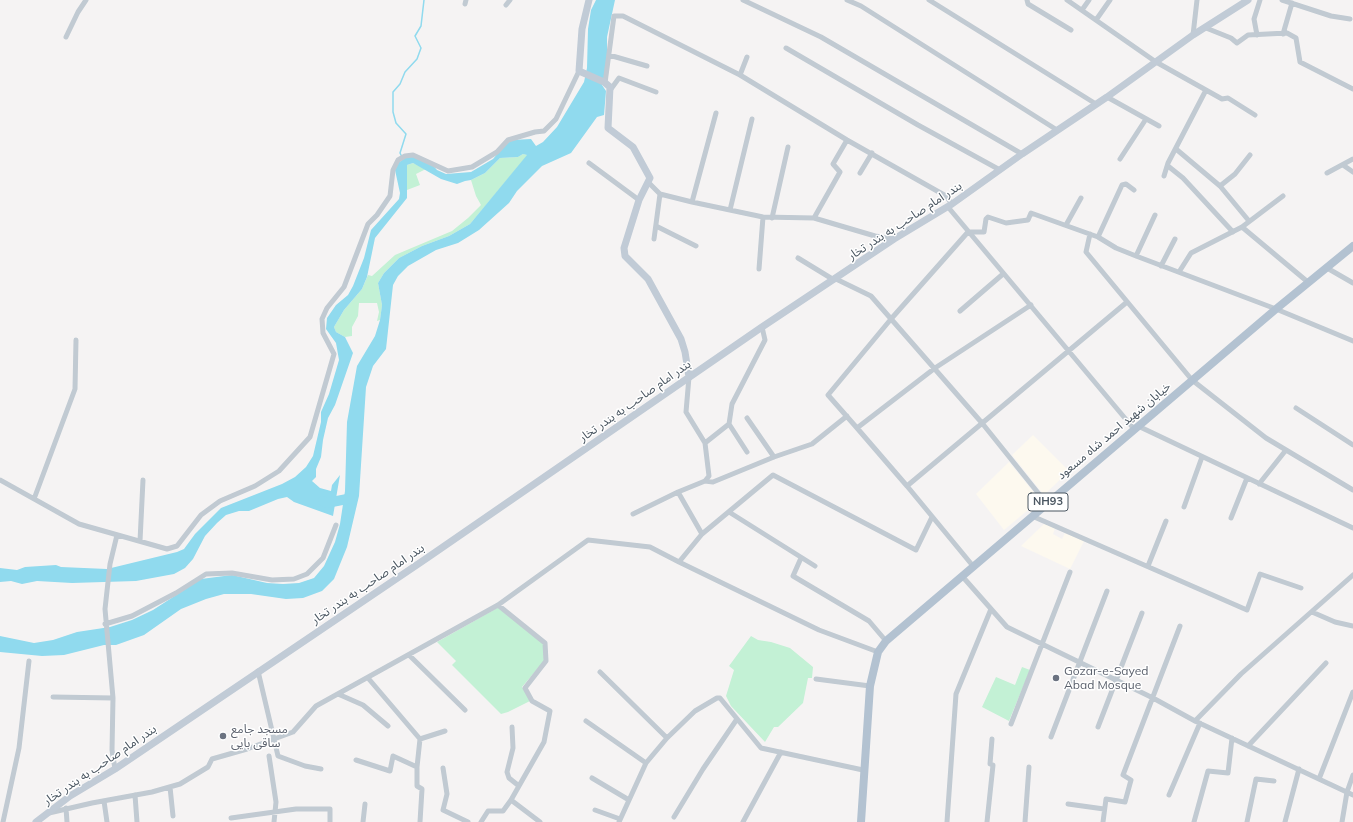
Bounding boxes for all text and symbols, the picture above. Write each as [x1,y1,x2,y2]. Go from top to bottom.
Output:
street label: بندر امام صاحب به بندر تخار [845,179,965,263]
street label: بندر امام صاحب به بندر تخار [576,357,694,445]
street label: خیابان شهید احمد شاه مسعود [1054,379,1174,483]
road number: NH93 [1028,493,1068,511]
street label: بندر امام صاحب به بندر تخار [309,541,427,627]
place label: Gozar-e-Sayed Abad Mosque [1064,664,1149,692]
marker: Gozar-e-Sayed Abad Mosque [1051,673,1061,683]
street label: بندر امام صاحب به بندر تخار [41,722,159,808]
place label: مسجد جامع ساقی بایی [231,722,288,750]
marker: مسجد جامع ساقی بایی [218,731,228,741]

